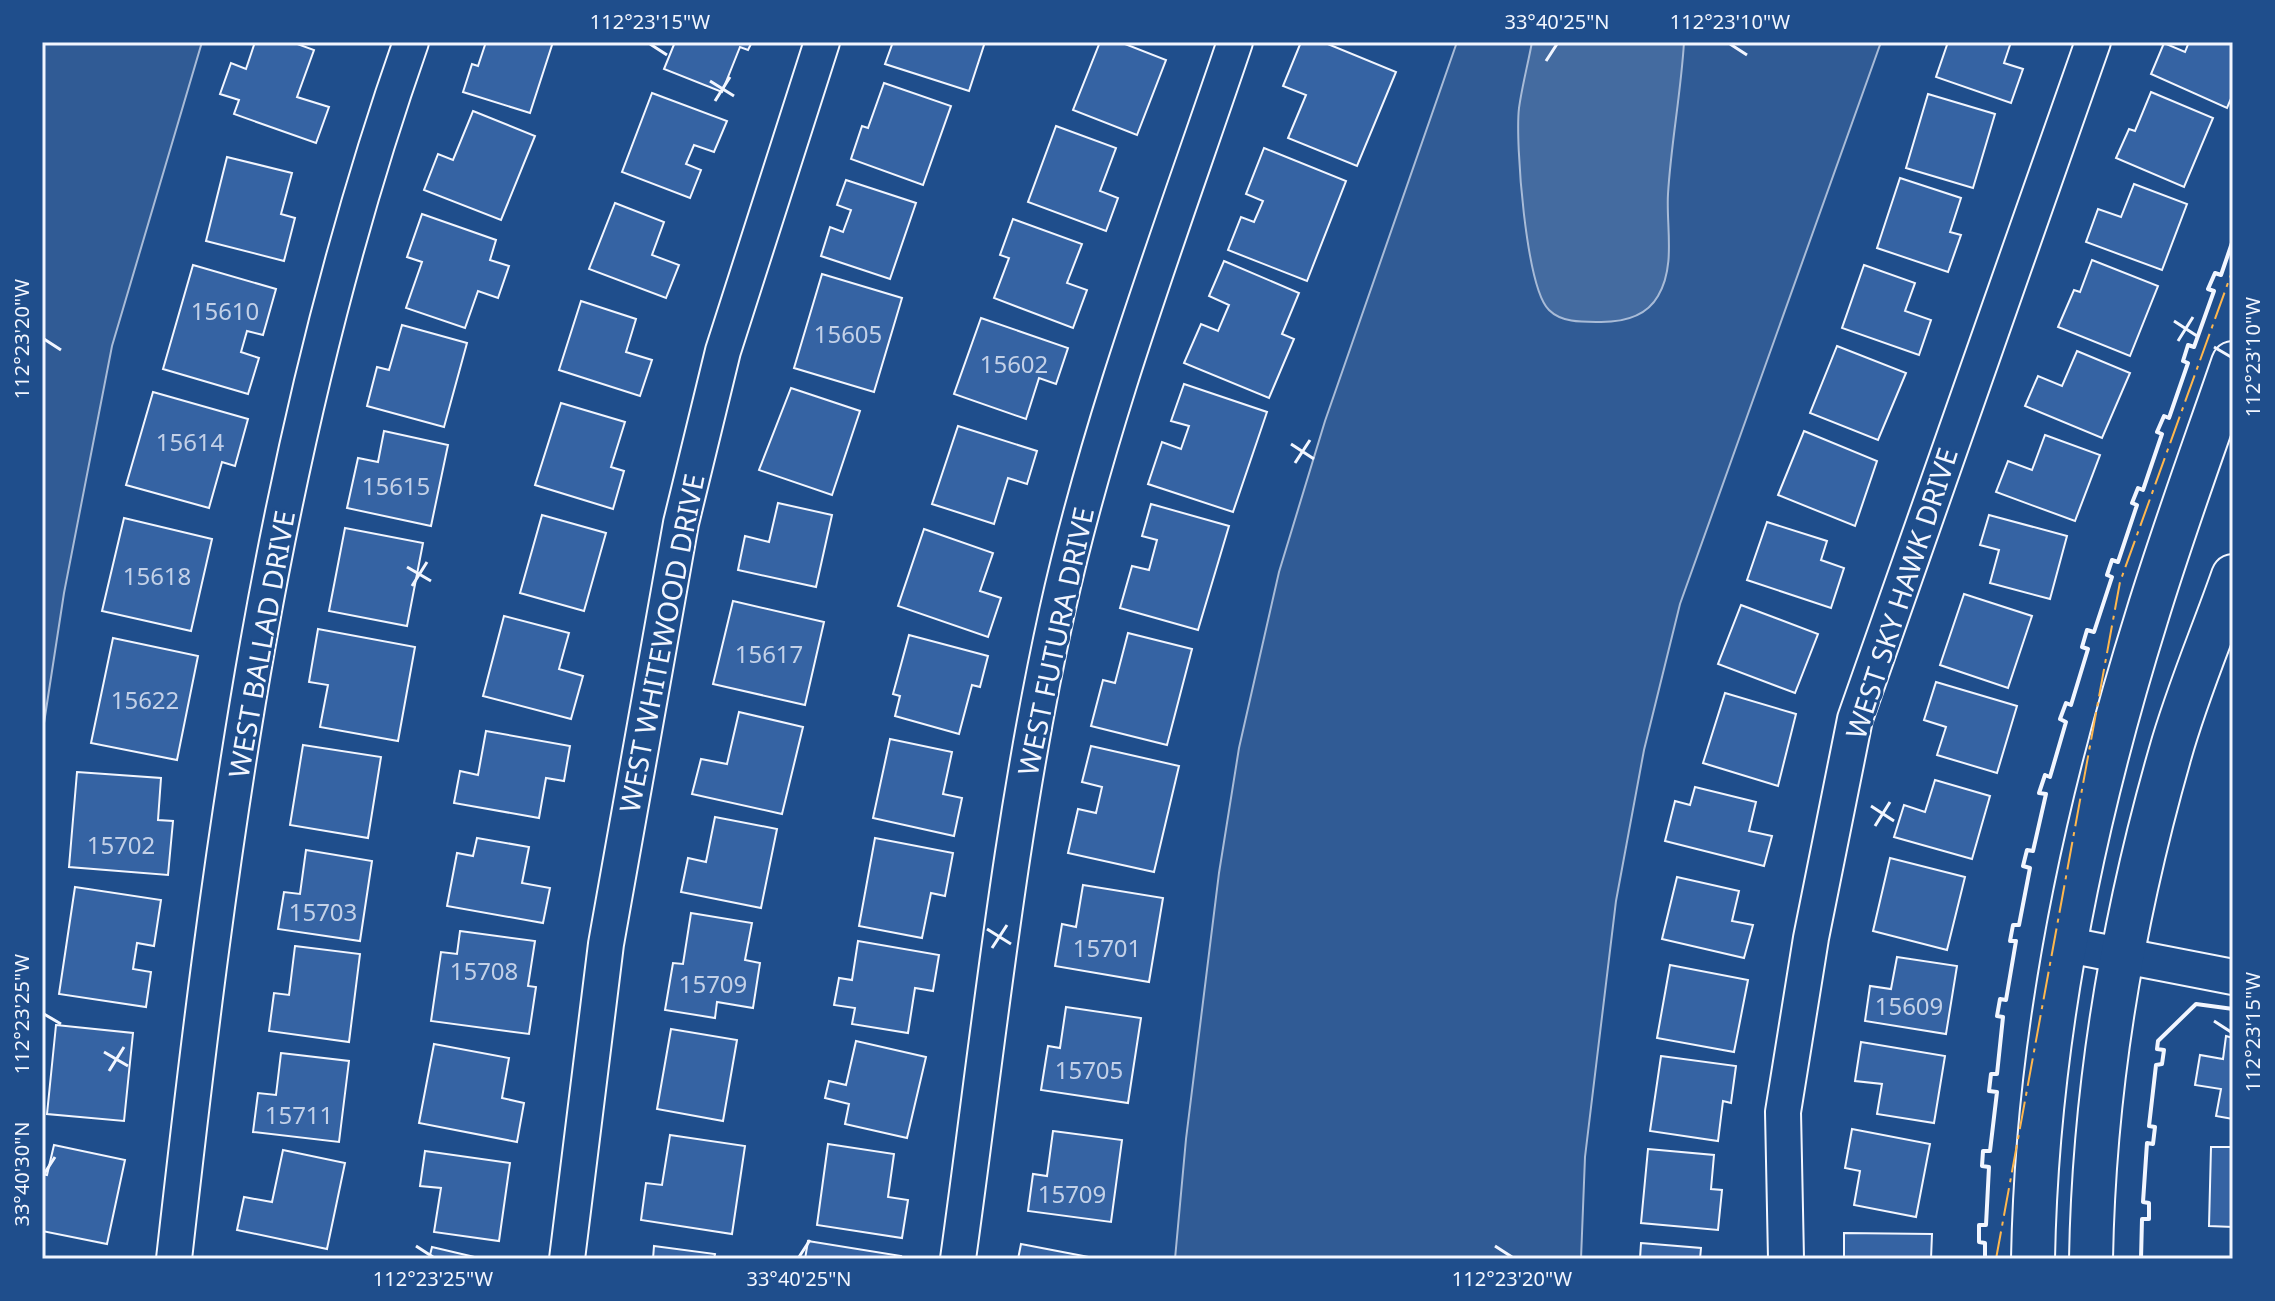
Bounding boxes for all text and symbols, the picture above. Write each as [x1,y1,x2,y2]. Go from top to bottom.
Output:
text: 112°23'15"W [590,8,711,35]
text: 33°40'25"N [1504,8,1610,35]
text: 112°23'10"W [1670,8,1791,35]
text: 112°23'20"W [8,278,35,399]
house number: 15610 [191,294,259,327]
text: 112°23'10"W [2239,296,2266,417]
house number: 15605 [814,317,882,350]
house number: 15602 [980,347,1048,380]
house number: 15614 [156,425,225,458]
street label: WEST SKY HAWK DRIVE [1836,443,1966,743]
house number: 15615 [362,469,430,502]
street label: WEST WHITEWOOD DRIVE [610,470,712,816]
street label: WEST FUTURA DRIVE [1008,503,1102,779]
street label: WEST BALLAD DRIVE [219,507,303,781]
house number: 15618 [123,559,191,592]
house number: 15617 [735,637,803,670]
house number: 15622 [111,683,179,716]
house number: 15702 [87,828,155,861]
house number: 15703 [289,895,357,928]
house number: 15701 [1073,931,1141,964]
text: 112°23'25"W [8,953,35,1074]
house number: 15708 [450,954,518,987]
house number: 15709 [679,967,747,1000]
text: 112°23'15"W [2239,971,2266,1092]
house number: 15609 [1875,989,1943,1022]
house number: 15705 [1055,1053,1123,1086]
house number: 15711 [265,1098,333,1131]
text: 33°40'30"N [8,1121,35,1227]
house number: 15709 [1038,1177,1106,1210]
text: 112°23'25"W [373,1265,494,1292]
text: 33°40'25"N [746,1265,852,1292]
text: 112°23'20"W [1452,1265,1573,1292]

